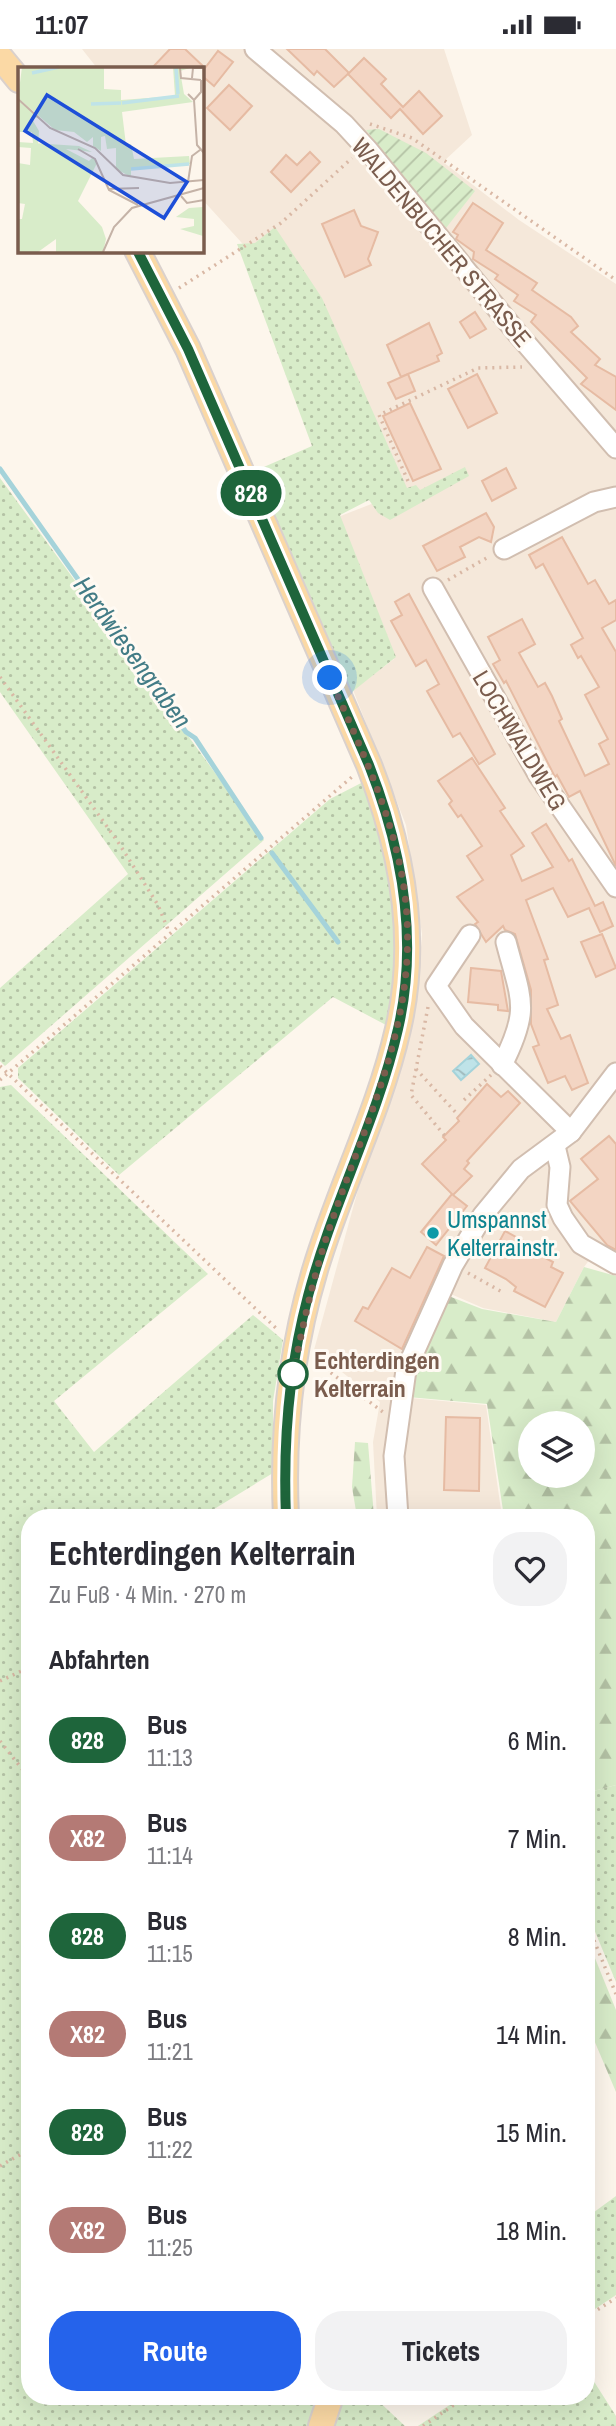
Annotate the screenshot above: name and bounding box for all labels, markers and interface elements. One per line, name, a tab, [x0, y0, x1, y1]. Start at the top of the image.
text: 11:07	[35, 7, 88, 42]
inset map	[18, 67, 203, 252]
street label: WALDENBUCHER STRASSE	[345, 131, 539, 353]
line badge: 828	[211, 470, 291, 516]
text: 828	[235, 477, 267, 509]
water label: Herdwiesengraben	[66, 569, 200, 735]
your location	[312, 660, 347, 695]
street label: LOCHWALDWEG	[466, 664, 574, 816]
place label: Umspannst Kelterrainstr.	[447, 1203, 559, 1263]
marker: Umspannst Kelterrainstr.	[425, 1225, 441, 1241]
place label: Echterdingen Kelterrain	[314, 1344, 440, 1404]
marker: Echterdingen Kelterrain	[278, 1359, 308, 1389]
map controls	[518, 1411, 595, 1488]
button: layers	[518, 1411, 595, 1488]
text: Echterdingen Kelterrain	[49, 1531, 356, 1575]
button: heart	[493, 1532, 567, 1606]
text: Zu Fuß · 4 Min. · 270 m	[49, 1579, 246, 1610]
text: Abfahrten	[49, 1642, 150, 1677]
text: Bus	[147, 1707, 187, 1742]
text: 6 Min.	[508, 1723, 567, 1758]
text: 828	[71, 1724, 104, 1756]
text: 11:13	[147, 1742, 193, 1773]
text: Bus	[147, 1805, 187, 1840]
text: 7 Min.	[508, 1821, 567, 1856]
text: X82	[70, 1822, 105, 1854]
text: 11:14	[147, 1840, 193, 1871]
text: Bus	[147, 1903, 187, 1938]
text: 8 Min.	[508, 1919, 567, 1954]
text: 828	[71, 1920, 104, 1952]
text: 11:15	[147, 1938, 193, 1969]
text: Bus	[147, 2001, 187, 2036]
text: 14 Min.	[496, 2017, 567, 2052]
text: X82	[70, 2018, 105, 2050]
text: 11:21	[147, 2036, 193, 2067]
text: Bus	[147, 2099, 187, 2134]
text: 15 Min.	[496, 2115, 567, 2150]
text: 828	[71, 2116, 104, 2148]
text: 11:22	[147, 2134, 193, 2165]
text: Bus	[147, 2197, 187, 2232]
text: 18 Min.	[496, 2213, 567, 2248]
text: X82	[70, 2214, 105, 2246]
text: 11:25	[147, 2232, 193, 2263]
button: Route	[49, 2311, 301, 2391]
button: Tickets	[315, 2311, 567, 2391]

